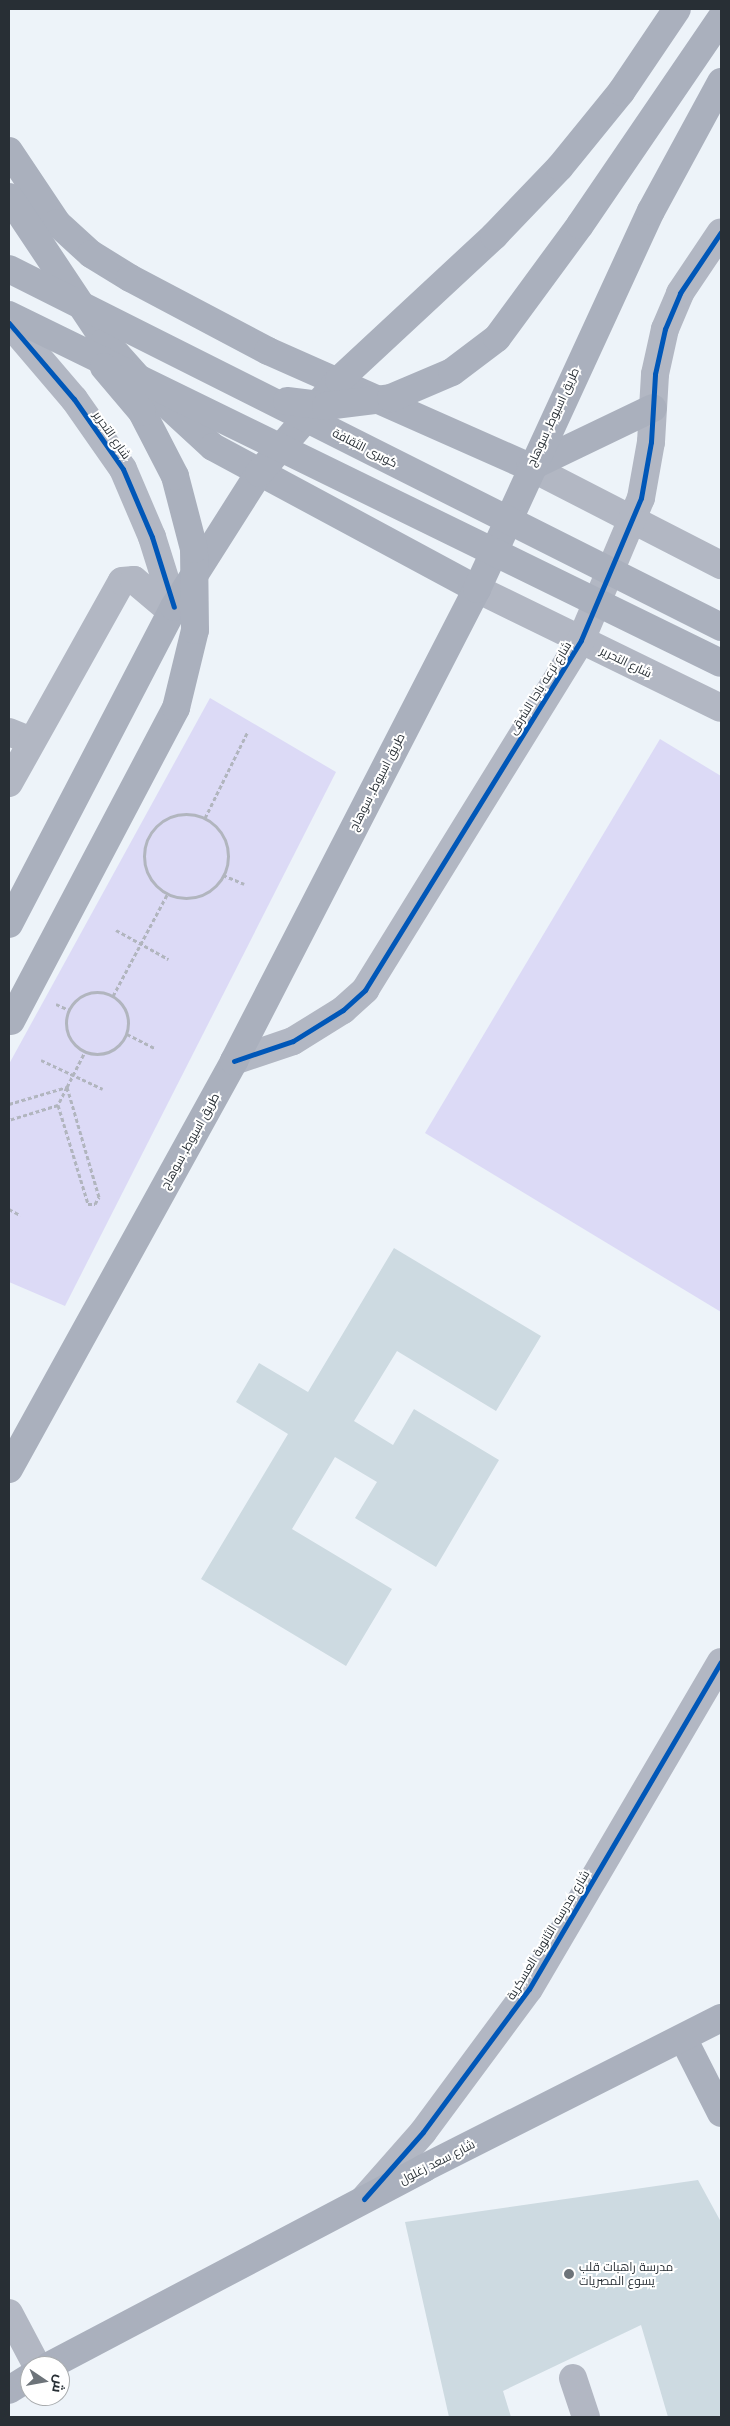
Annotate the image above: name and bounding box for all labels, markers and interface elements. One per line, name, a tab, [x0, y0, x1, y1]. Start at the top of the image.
street label: طريق اسيوط, سوهاج	[524, 365, 582, 469]
street label: شارع التحرير	[90, 408, 134, 462]
street label: كوبرى الثقافة	[330, 425, 400, 471]
street label: شارع ترعه باجا الشرقى	[506, 639, 574, 737]
street label: شارع التحرير	[598, 643, 654, 681]
street label: طريق اسيوط, سوهاج	[346, 731, 408, 833]
street label: طريق اسيوط, سوهاج	[158, 1091, 222, 1191]
street label: شارع مدرسه الثانوية العسكرية	[504, 1868, 592, 2002]
street label: شارع سعد زغلول	[397, 2137, 477, 2187]
place label: مدرسة راهبات قلب يسوع المصريات	[579, 2260, 673, 2288]
marker: مدرسة راهبات قلب يسوع المصريات	[563, 2268, 575, 2280]
north arrow	[20, 2356, 70, 2406]
text: ش	[48, 2373, 69, 2395]

